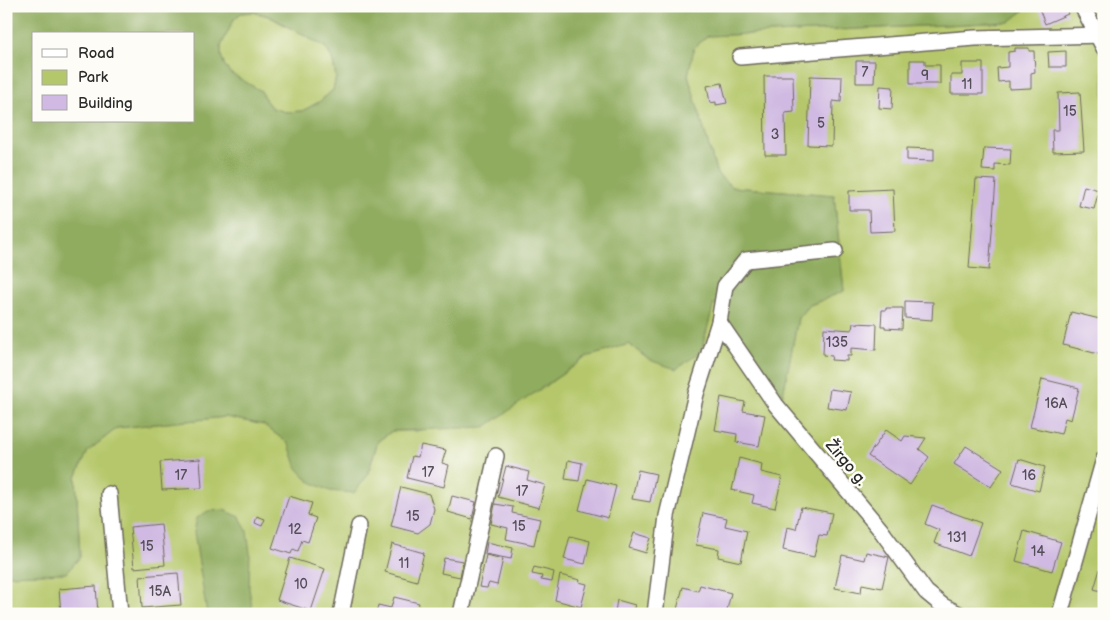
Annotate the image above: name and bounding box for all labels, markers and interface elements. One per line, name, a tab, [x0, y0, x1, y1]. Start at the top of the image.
legend	[32, 32, 195, 122]
text: Road	[78, 44, 114, 63]
house number: 7	[862, 64, 869, 81]
house number: 9	[921, 67, 929, 84]
text: Park	[78, 68, 109, 87]
house number: 11	[962, 76, 972, 93]
text: Building	[78, 94, 133, 113]
house number: 15	[1063, 103, 1077, 120]
house number: 5	[817, 115, 825, 132]
house number: 3	[771, 126, 779, 143]
house number: 135	[826, 334, 848, 351]
house number: 16A	[1045, 395, 1068, 412]
street label: Žirgo g.	[821, 434, 872, 490]
house number: 17	[422, 464, 434, 481]
house number: 17	[175, 467, 187, 484]
house number: 16	[1022, 467, 1036, 484]
house number: 17	[516, 483, 528, 500]
house number: 15	[406, 508, 420, 525]
house number: 15	[512, 518, 526, 535]
house number: 12	[288, 521, 303, 538]
house number: 131	[947, 529, 967, 546]
house number: 15	[140, 538, 154, 555]
house number: 14	[1031, 543, 1045, 560]
house number: 11	[399, 555, 409, 572]
house number: 10	[294, 576, 308, 593]
house number: 15A	[149, 583, 171, 600]

